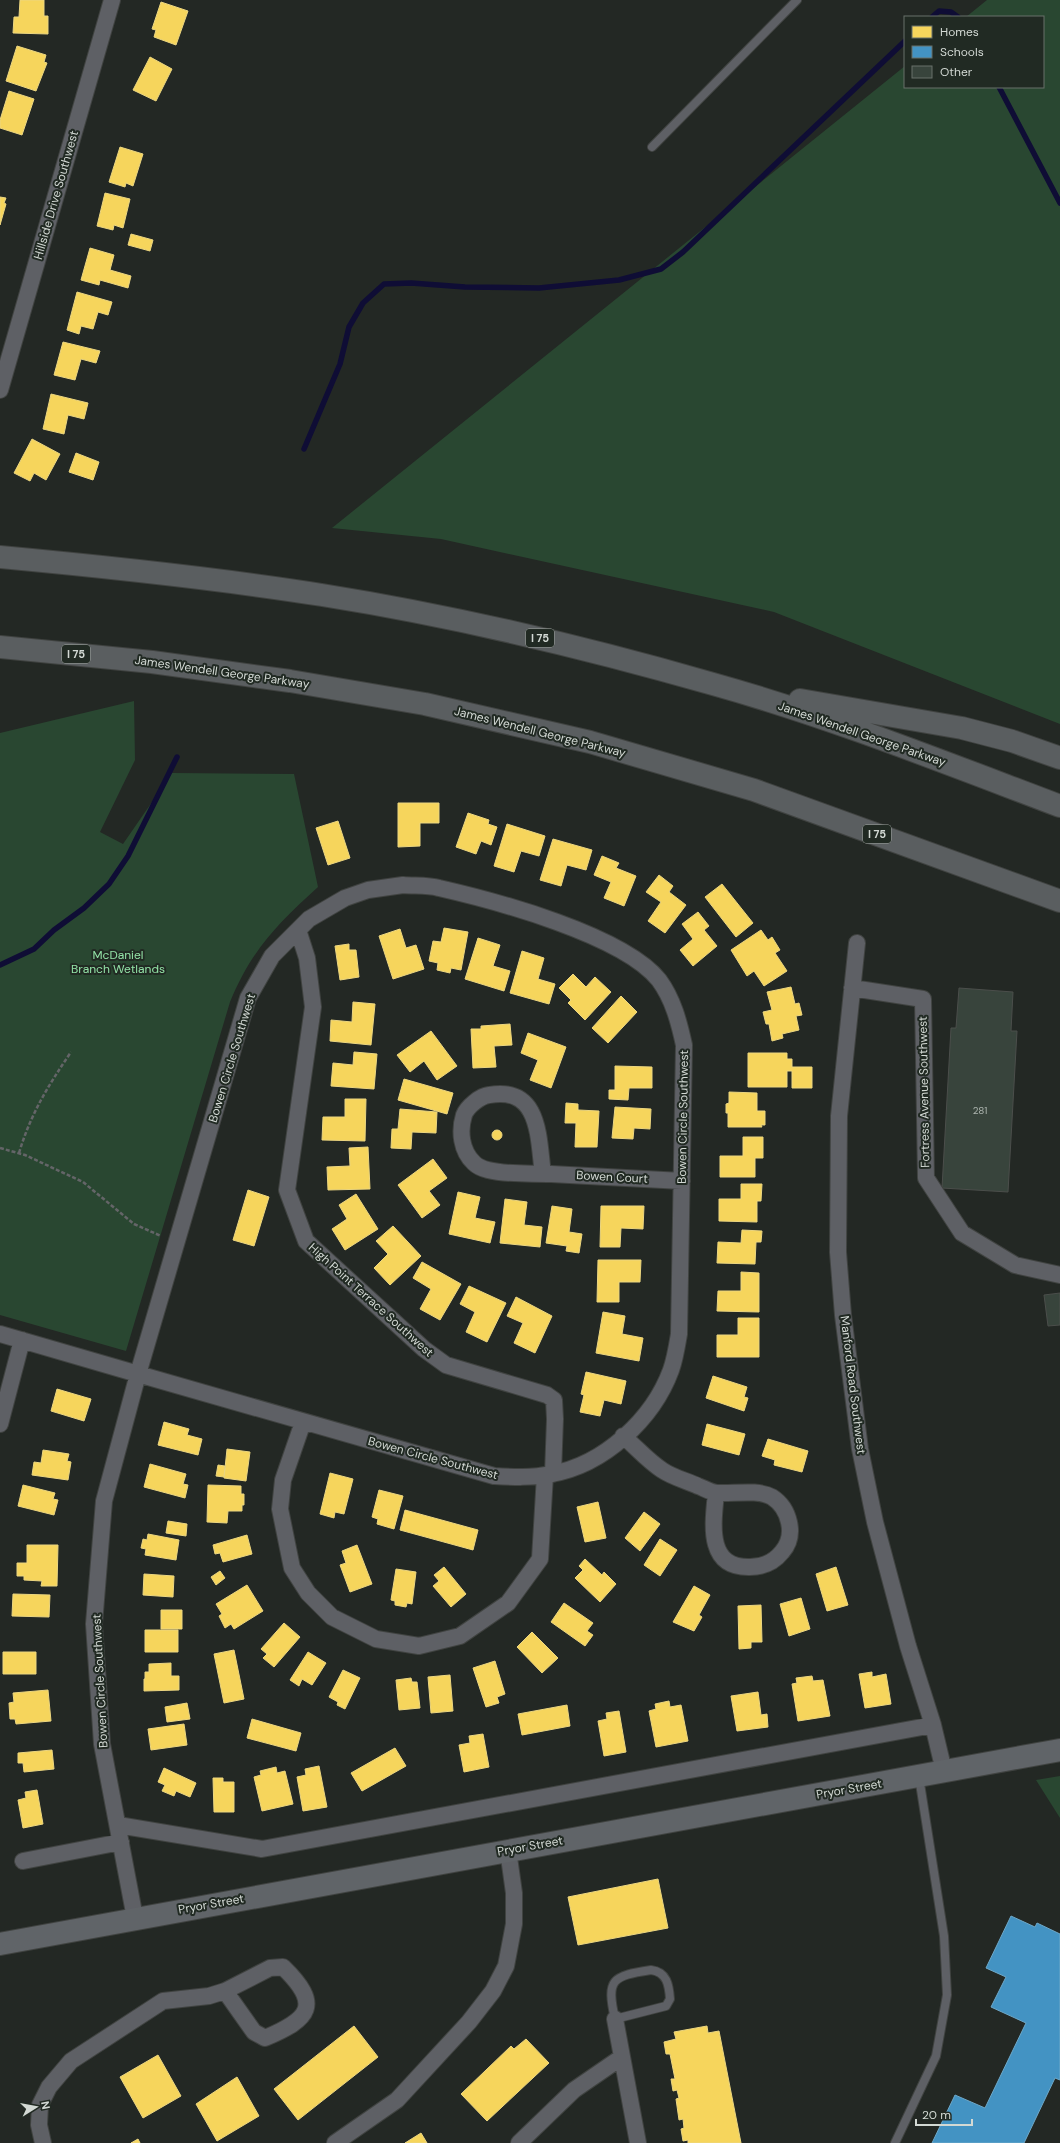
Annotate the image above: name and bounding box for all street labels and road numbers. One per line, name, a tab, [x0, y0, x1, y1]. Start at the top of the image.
street label: Hillside Drive Southwest	[30, 128, 82, 261]
road number: I 75	[526, 629, 554, 647]
road number: I 75	[62, 645, 90, 663]
street label: James Wendell George Parkway	[134, 652, 311, 692]
street label: James Wendell George Parkway	[776, 698, 948, 770]
street label: James Wendell George Parkway	[453, 703, 628, 761]
road number: I 75	[863, 825, 891, 843]
street label: Bowen Circle Southwest	[205, 991, 259, 1124]
street label: Fortress Avenue Southwest	[915, 1016, 933, 1168]
street label: Bowen Circle Southwest	[674, 1050, 692, 1184]
street label: Bowen Court	[576, 1167, 649, 1187]
street label: High Point Terrace Southwest	[305, 1240, 437, 1361]
street label: Manford Road Southwest	[837, 1315, 869, 1455]
street label: Bowen Circle Southwest	[366, 1433, 500, 1483]
street label: Bowen Circle Southwest	[88, 1613, 111, 1748]
street label: Pryor Street	[815, 1775, 883, 1803]
street label: Pryor Street	[496, 1832, 564, 1860]
street label: Pryor Street	[177, 1890, 245, 1918]

